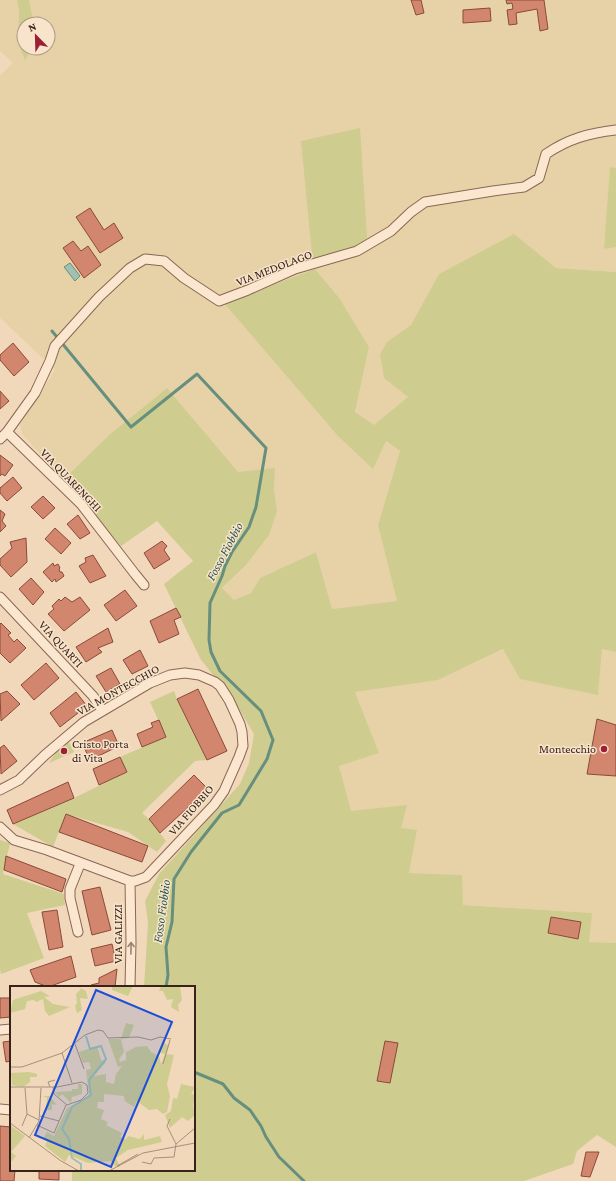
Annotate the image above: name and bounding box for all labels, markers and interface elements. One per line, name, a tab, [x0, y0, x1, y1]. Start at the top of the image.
north arrow	[16, 16, 56, 56]
text: N	[26, 20, 38, 34]
street label: VIA MEDOLAGO	[234, 247, 314, 289]
street label: VIA QUARENGHI	[37, 446, 105, 515]
water label: Fosso Fiobbio	[203, 519, 246, 583]
street label: VIA QUARTI	[36, 618, 86, 670]
street label: VIA MONTECCHIO	[74, 662, 162, 718]
place label: Cristo Porta di Vita	[72, 737, 129, 765]
place label: Montecchio	[539, 742, 596, 756]
marker: Montecchio	[599, 744, 609, 754]
marker: Cristo Porta di Vita	[59, 746, 69, 756]
street label: VIA FIOBBIO	[165, 782, 217, 838]
water label: Fosso Fiobbio	[150, 878, 173, 944]
street label: VIA GALIZZI	[111, 904, 125, 964]
one-way arrow	[127, 942, 135, 955]
inset map	[10, 986, 195, 1171]

